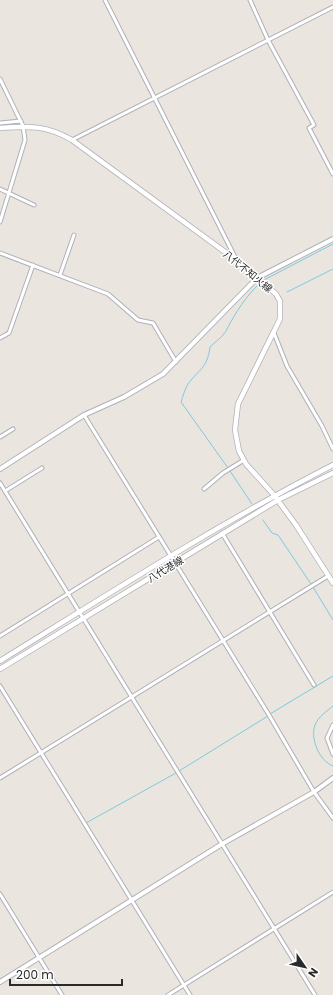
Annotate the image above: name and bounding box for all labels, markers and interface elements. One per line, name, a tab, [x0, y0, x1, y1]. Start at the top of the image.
street label: 八代不知火線	[220, 247, 276, 296]
street label: 八代港線	[144, 553, 186, 586]
north arrow	[285, 947, 325, 987]
scale bar	[10, 961, 122, 987]
text: N	[304, 965, 322, 980]
text: 200 m	[16, 966, 54, 983]

